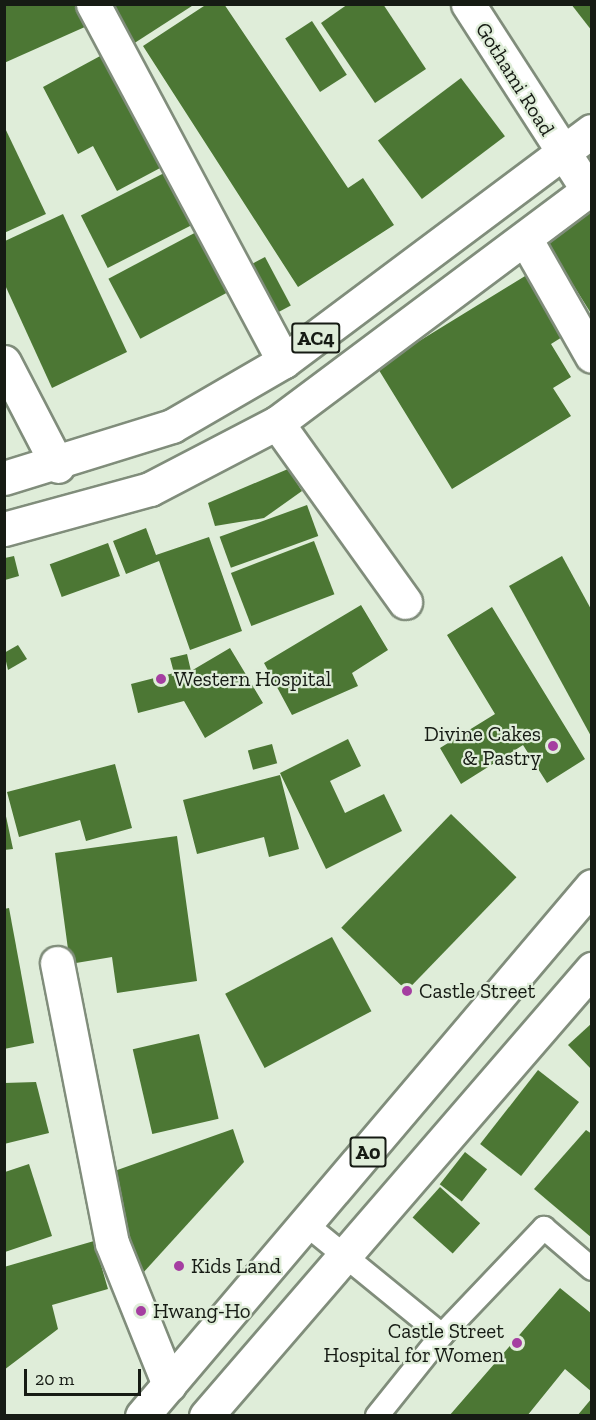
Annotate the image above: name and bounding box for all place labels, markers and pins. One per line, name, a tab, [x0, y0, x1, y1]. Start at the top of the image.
place label: Western Hospital	[174, 666, 331, 692]
marker: Western Hospital	[152, 670, 170, 688]
place label: Divine Cakes & Pastry	[424, 721, 541, 771]
marker: Divine Cakes & Pastry	[546, 739, 560, 753]
place label: Castle Street	[419, 978, 535, 1004]
marker: Castle Street	[400, 984, 414, 998]
place label: Kids Land	[191, 1253, 281, 1279]
marker: Kids Land	[172, 1259, 186, 1273]
place label: Hwang-Ho	[153, 1298, 251, 1324]
marker: Hwang-Ho	[134, 1304, 148, 1318]
place label: Castle Street Hospital for Women	[323, 1318, 504, 1368]
marker: Castle Street Hospital for Women	[508, 1334, 526, 1352]

